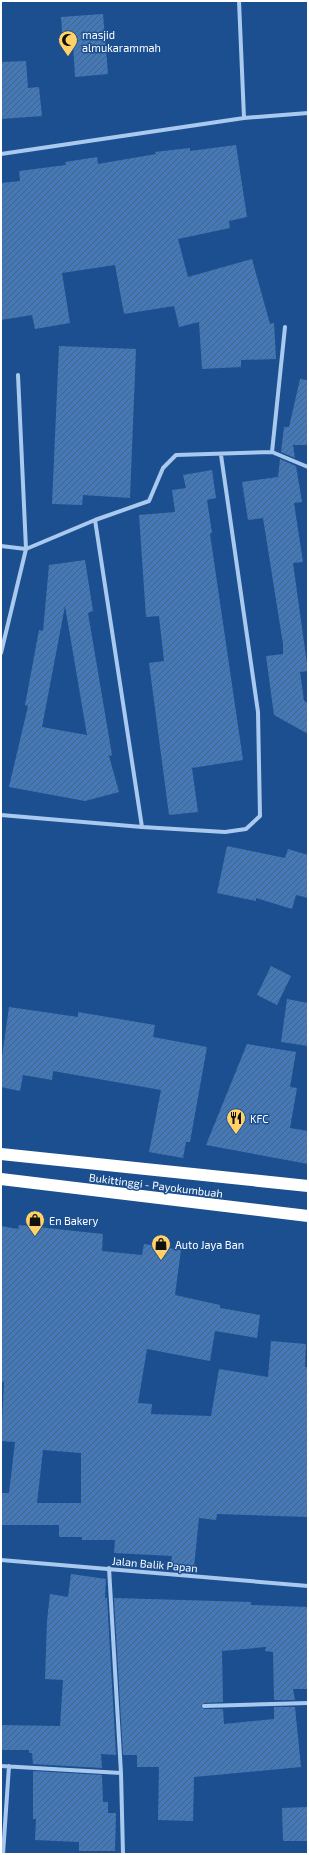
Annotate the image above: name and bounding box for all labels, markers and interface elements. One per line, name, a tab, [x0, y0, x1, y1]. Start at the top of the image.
place label: masjid almukarammah	[82, 28, 161, 54]
mosque icon: masjid almukarammah	[57, 29, 79, 57]
restaurant icon: KFC	[225, 1107, 247, 1135]
place label: KFC	[250, 1112, 269, 1125]
street label: Bukittinggi - Payokumbuah	[88, 1170, 224, 1200]
shop icon: En Bakery	[24, 1209, 46, 1237]
place label: En Bakery	[49, 1214, 99, 1227]
shop icon: Auto Jaya Ban	[150, 1233, 172, 1261]
place label: Auto Jaya Ban	[175, 1238, 244, 1251]
street label: Jalan Balik Papan	[112, 1554, 198, 1574]

